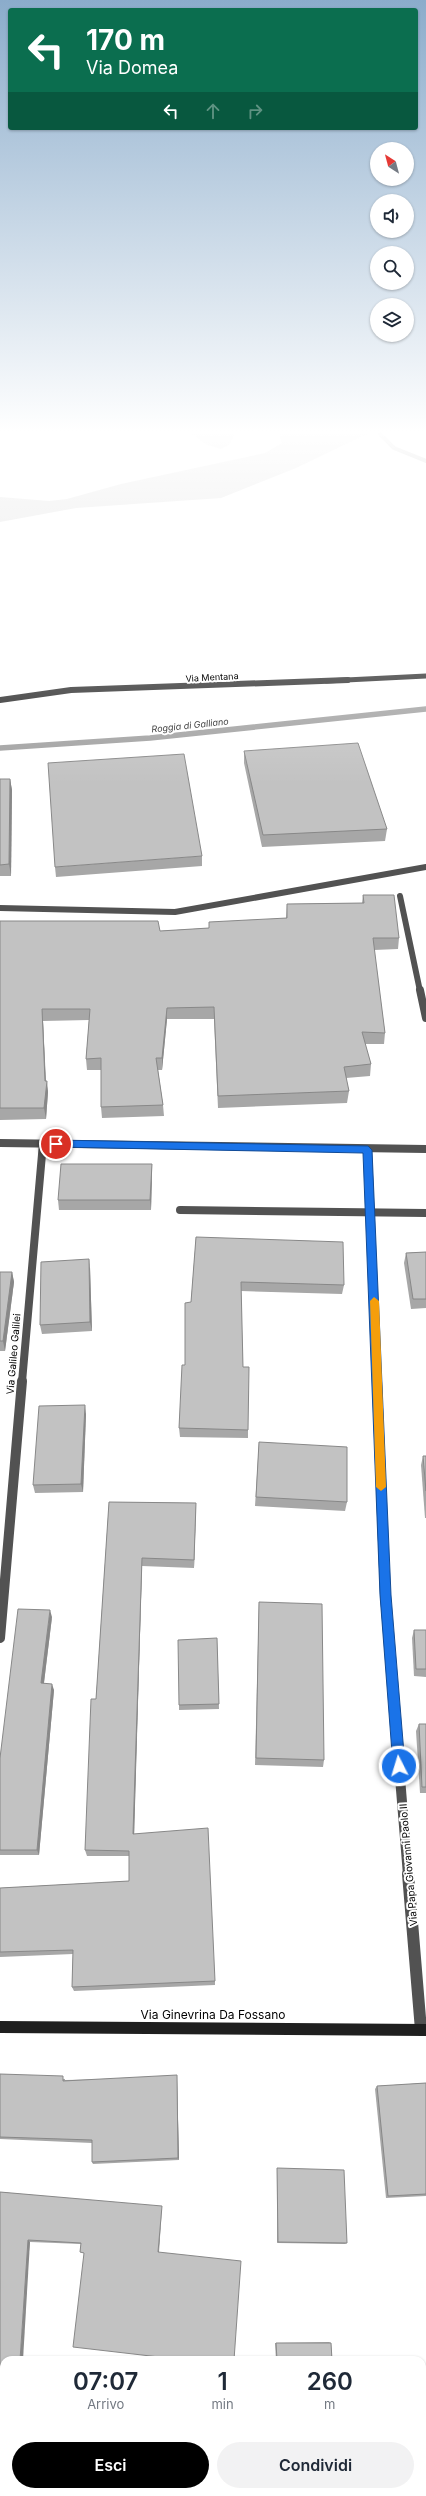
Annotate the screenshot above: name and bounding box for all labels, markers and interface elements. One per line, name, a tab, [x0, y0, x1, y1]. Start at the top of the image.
text: 170 m	[86, 23, 165, 57]
icon: left	[20, 24, 72, 76]
text: Via Domea	[86, 57, 178, 78]
icon: left	[160, 100, 182, 122]
icon: ahead	[202, 100, 224, 122]
icon: right	[244, 100, 266, 122]
north arrow	[370, 142, 414, 186]
map controls	[370, 142, 414, 342]
button: sound	[370, 194, 414, 238]
button: search	[370, 246, 414, 290]
button: layers	[370, 298, 414, 342]
street label: Via Mentana	[185, 670, 239, 684]
water label: Roggia di Galliano	[151, 715, 229, 735]
pin	[39, 1127, 73, 1161]
icon: arrive	[45, 1133, 67, 1155]
street label: Via Galileo Galilei	[3, 1313, 23, 1395]
position arrow	[378, 1745, 420, 1787]
street label: Via Papa Giovanni Paolo II	[397, 1803, 419, 1927]
street label: Via Ginevrina Da Fossano	[141, 2007, 285, 2022]
text: 07:07	[73, 2367, 138, 2396]
text: 1	[217, 2367, 228, 2396]
text: 260	[307, 2367, 353, 2396]
text: Arrivo	[87, 2396, 124, 2412]
text: min	[211, 2396, 234, 2412]
text: m	[324, 2396, 336, 2412]
button: Esci	[12, 2442, 209, 2488]
button: Condividi	[217, 2442, 414, 2488]

